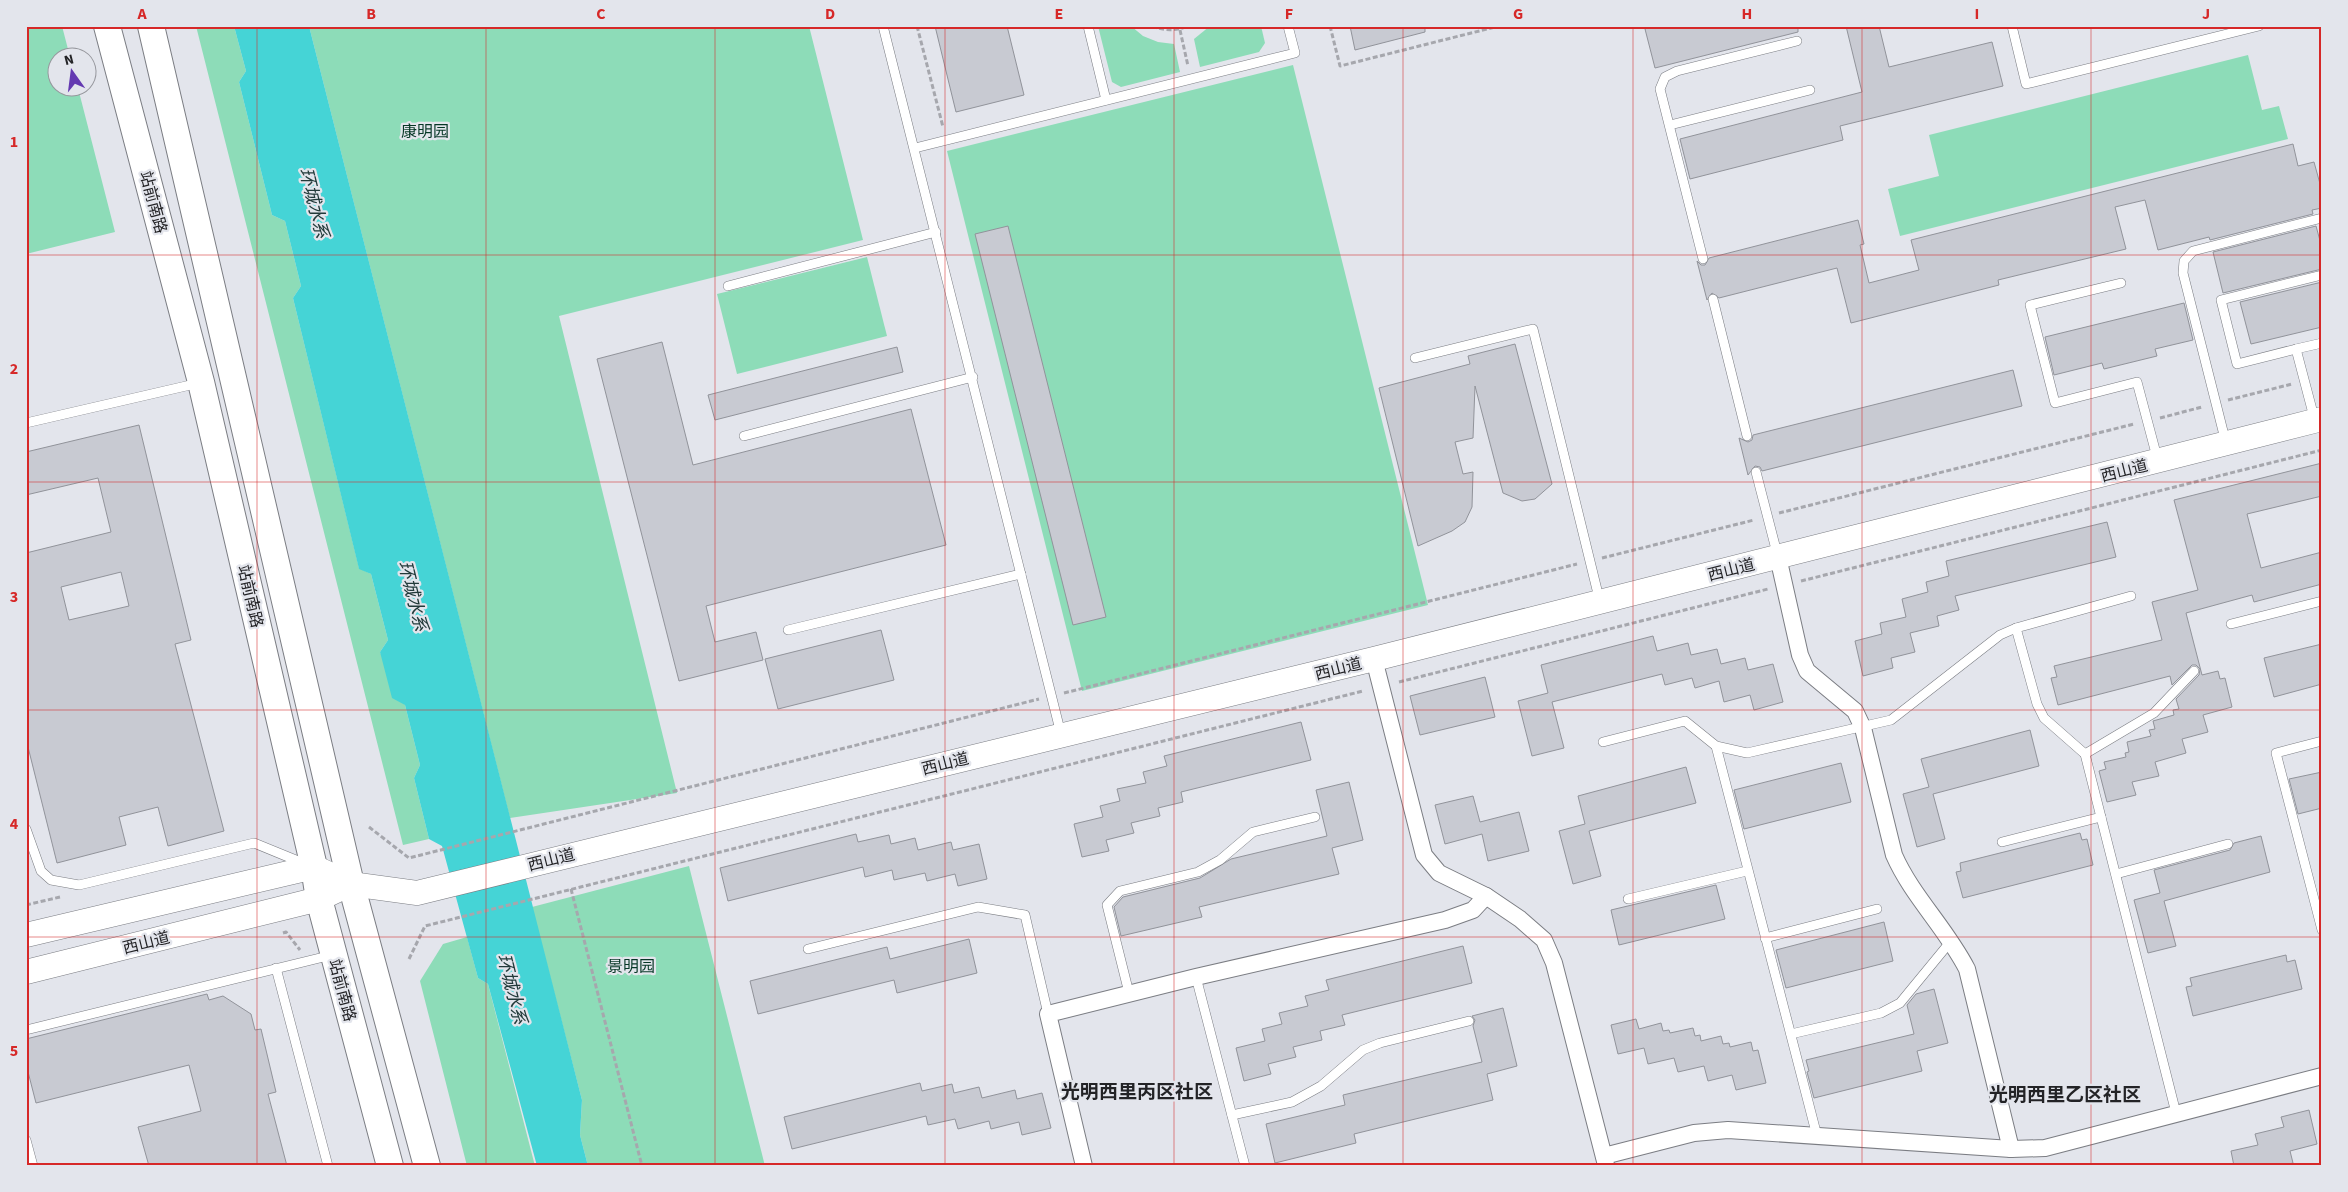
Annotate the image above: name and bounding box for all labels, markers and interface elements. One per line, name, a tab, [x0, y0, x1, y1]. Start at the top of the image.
text: A	[136, 3, 147, 25]
text: B	[366, 3, 376, 25]
text: C	[596, 3, 606, 25]
text: D	[825, 3, 835, 25]
text: E	[1055, 3, 1063, 25]
text: F	[1285, 3, 1293, 25]
text: G	[1513, 3, 1523, 25]
text: H	[1742, 3, 1752, 25]
text: I	[1975, 3, 1979, 25]
text: J	[2202, 3, 2210, 25]
north arrow	[48, 48, 98, 98]
text: N	[62, 50, 76, 71]
park label: 康明园	[401, 121, 449, 143]
text: 1	[10, 131, 18, 153]
water label: 环城水系	[293, 165, 335, 242]
street label: 站前南路	[134, 168, 172, 236]
text: 2	[10, 358, 18, 380]
street label: 西山道	[2098, 454, 2150, 487]
street label: 西山道	[1705, 553, 1757, 586]
water label: 环城水系	[392, 558, 434, 635]
street label: 站前南路	[232, 563, 268, 630]
text: 3	[10, 586, 18, 608]
street label: 西山道	[1312, 652, 1364, 685]
street label: 西山道	[919, 747, 971, 780]
text: 4	[10, 813, 19, 835]
street label: 西山道	[525, 843, 577, 876]
street label: 西山道	[120, 926, 172, 959]
water label: 环城水系	[491, 951, 533, 1028]
street label: 站前南路	[323, 956, 361, 1024]
park label: 景明园	[607, 956, 655, 978]
text: 5	[10, 1040, 18, 1062]
district label: 光明西里丙区社区	[1061, 1079, 1213, 1106]
district label: 光明西里乙区社区	[1989, 1082, 2141, 1109]

